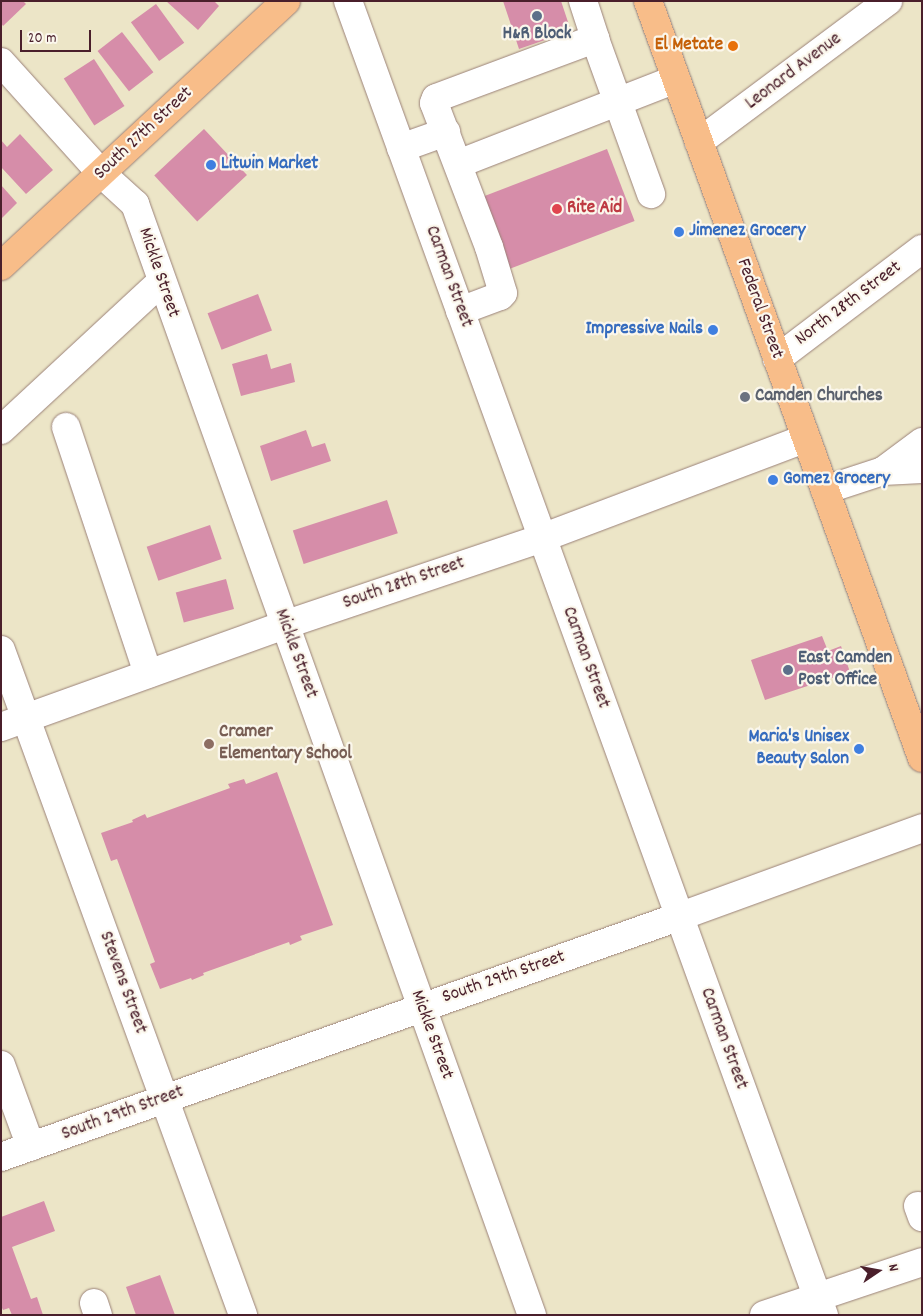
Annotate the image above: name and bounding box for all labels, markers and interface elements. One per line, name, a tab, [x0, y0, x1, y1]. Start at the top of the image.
marker: H&R Block	[531, 10, 543, 22]
scale bar	[22, 20, 94, 52]
place label: H&R Block	[502, 24, 572, 46]
text: 20 m	[28, 28, 56, 50]
street label: Leonard Avenue	[741, 28, 847, 116]
place label: El Metate	[655, 35, 723, 57]
marker: El Metate	[727, 40, 739, 52]
street label: South 27th Street	[90, 82, 198, 186]
place label: Litwin Market	[221, 154, 318, 176]
marker: Litwin Market	[205, 159, 217, 171]
place label: Rite Aid	[567, 198, 622, 220]
marker: Rite Aid	[551, 203, 563, 215]
place label: Jimenez Grocery	[689, 221, 805, 243]
street label: Carman Street	[419, 223, 477, 331]
street label: Mickle Street	[132, 225, 184, 321]
marker: Jimenez Grocery	[673, 226, 685, 238]
street label: Federal Street	[730, 256, 788, 362]
street label: North 28th Street	[791, 257, 907, 351]
place label: Impressive Nails	[585, 319, 703, 341]
marker: Impressive Nails	[707, 324, 719, 336]
place label: Camden Churches	[755, 386, 883, 408]
marker: Camden Churches	[739, 391, 751, 403]
place label: Gomez Grocery	[783, 469, 890, 491]
marker: Gomez Grocery	[767, 474, 779, 486]
street label: South 28th Street	[340, 553, 468, 615]
street label: Carman Street	[556, 604, 614, 712]
street label: Mickle Street	[268, 606, 322, 702]
place label: East Camden Post Office	[798, 648, 892, 692]
marker: East Camden Post Office	[782, 664, 794, 676]
place label: Cramer Elementary School	[219, 722, 352, 766]
place label: Maria's Unisex Beauty Salon	[749, 727, 849, 771]
marker: Cramer Elementary School	[203, 738, 215, 750]
marker: Maria's Unisex Beauty Salon	[853, 743, 865, 755]
street label: Stevens Street	[93, 929, 151, 1037]
street label: South 29th Street	[440, 946, 568, 1010]
street label: Carman Street	[694, 985, 752, 1093]
street label: Mickle Street	[404, 987, 458, 1083]
street label: South 29th Street	[59, 1081, 187, 1147]
north arrow	[853, 1246, 903, 1296]
text: N	[882, 1262, 903, 1273]

